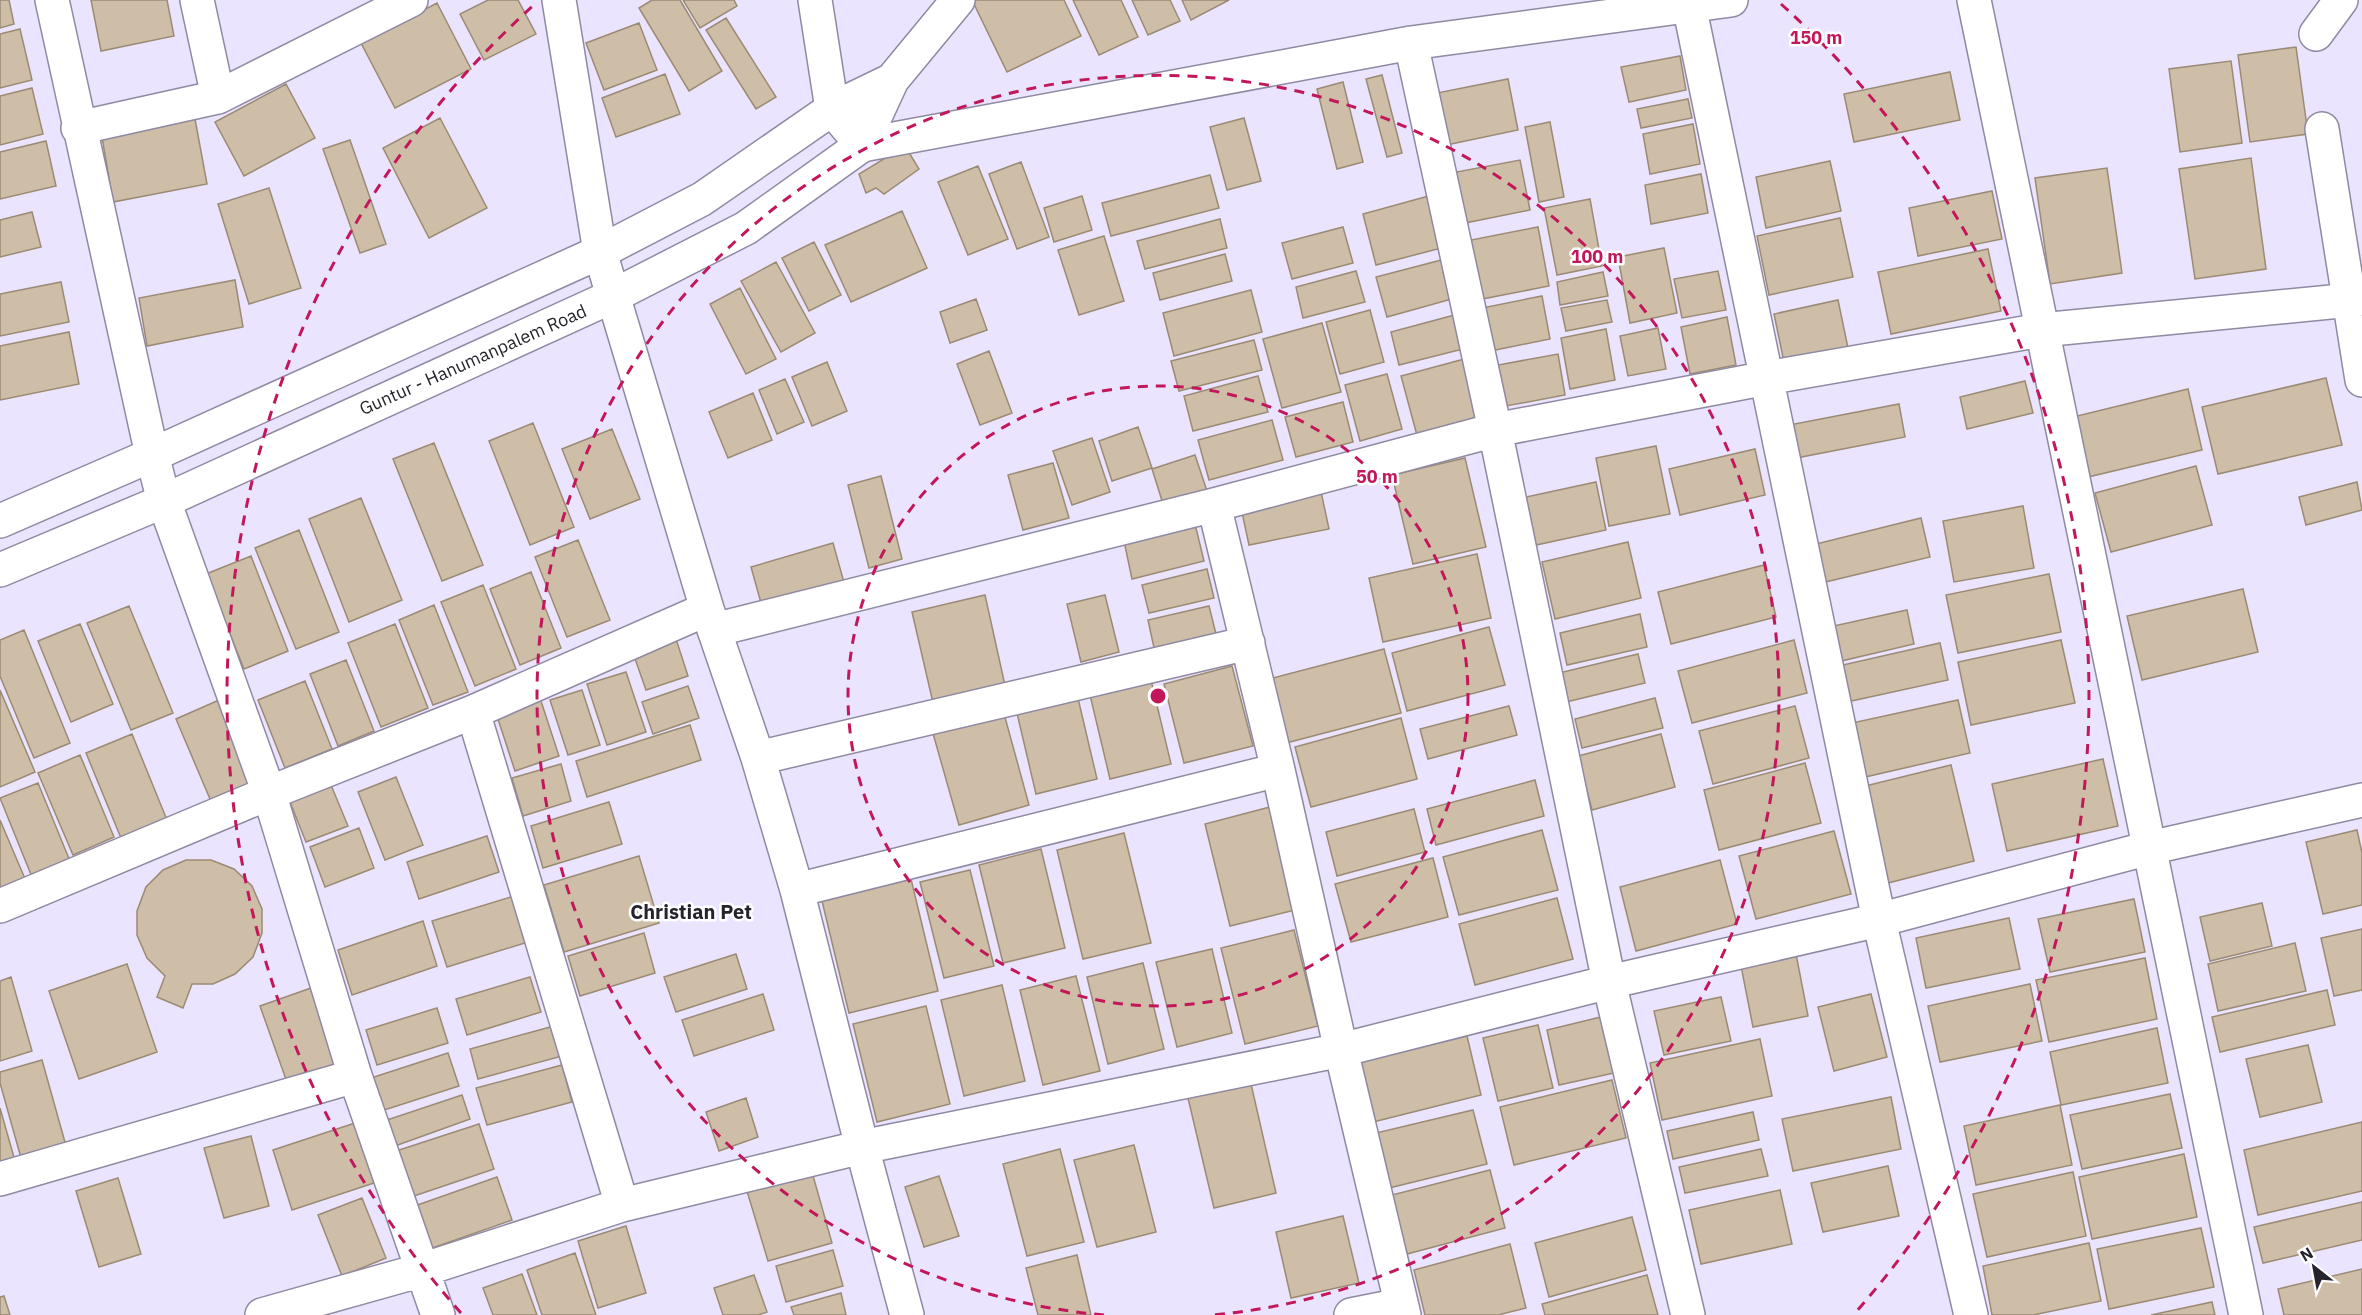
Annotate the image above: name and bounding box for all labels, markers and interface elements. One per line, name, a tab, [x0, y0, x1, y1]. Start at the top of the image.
text: 150 m	[1790, 26, 1842, 49]
text: 100 m	[1571, 245, 1623, 268]
street label: Guntur - Hanumanpalem Road	[356, 299, 590, 420]
text: 50 m	[1356, 465, 1398, 488]
centre of rings	[1148, 686, 1168, 706]
district label: Christian Pet	[630, 898, 752, 925]
north arrow	[2284, 1237, 2344, 1297]
text: N	[2296, 1243, 2316, 1266]

